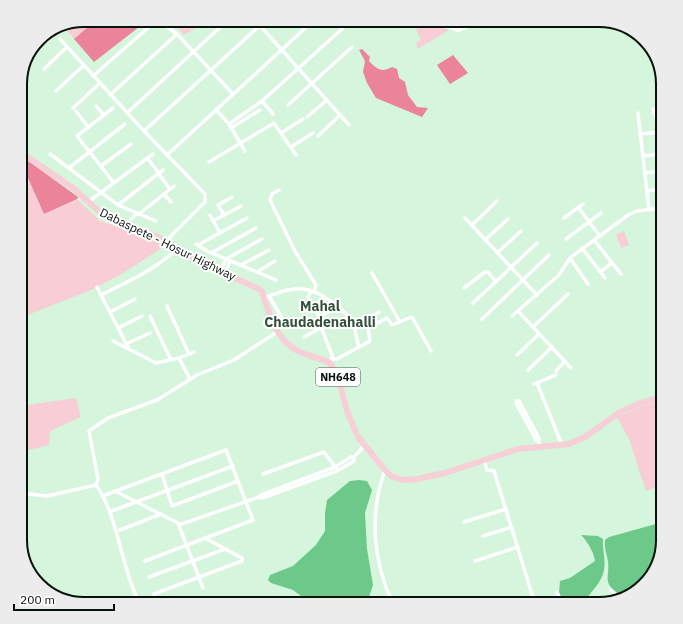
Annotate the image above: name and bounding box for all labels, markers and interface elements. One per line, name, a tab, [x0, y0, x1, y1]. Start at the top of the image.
street label: Dabaspete - Hosur Highway	[98, 204, 239, 284]
district label: Mahal Chaudadenahalli	[264, 297, 376, 331]
road number: NH648	[316, 368, 360, 386]
scale bar	[14, 586, 114, 612]
text: 200 m	[20, 592, 55, 607]

